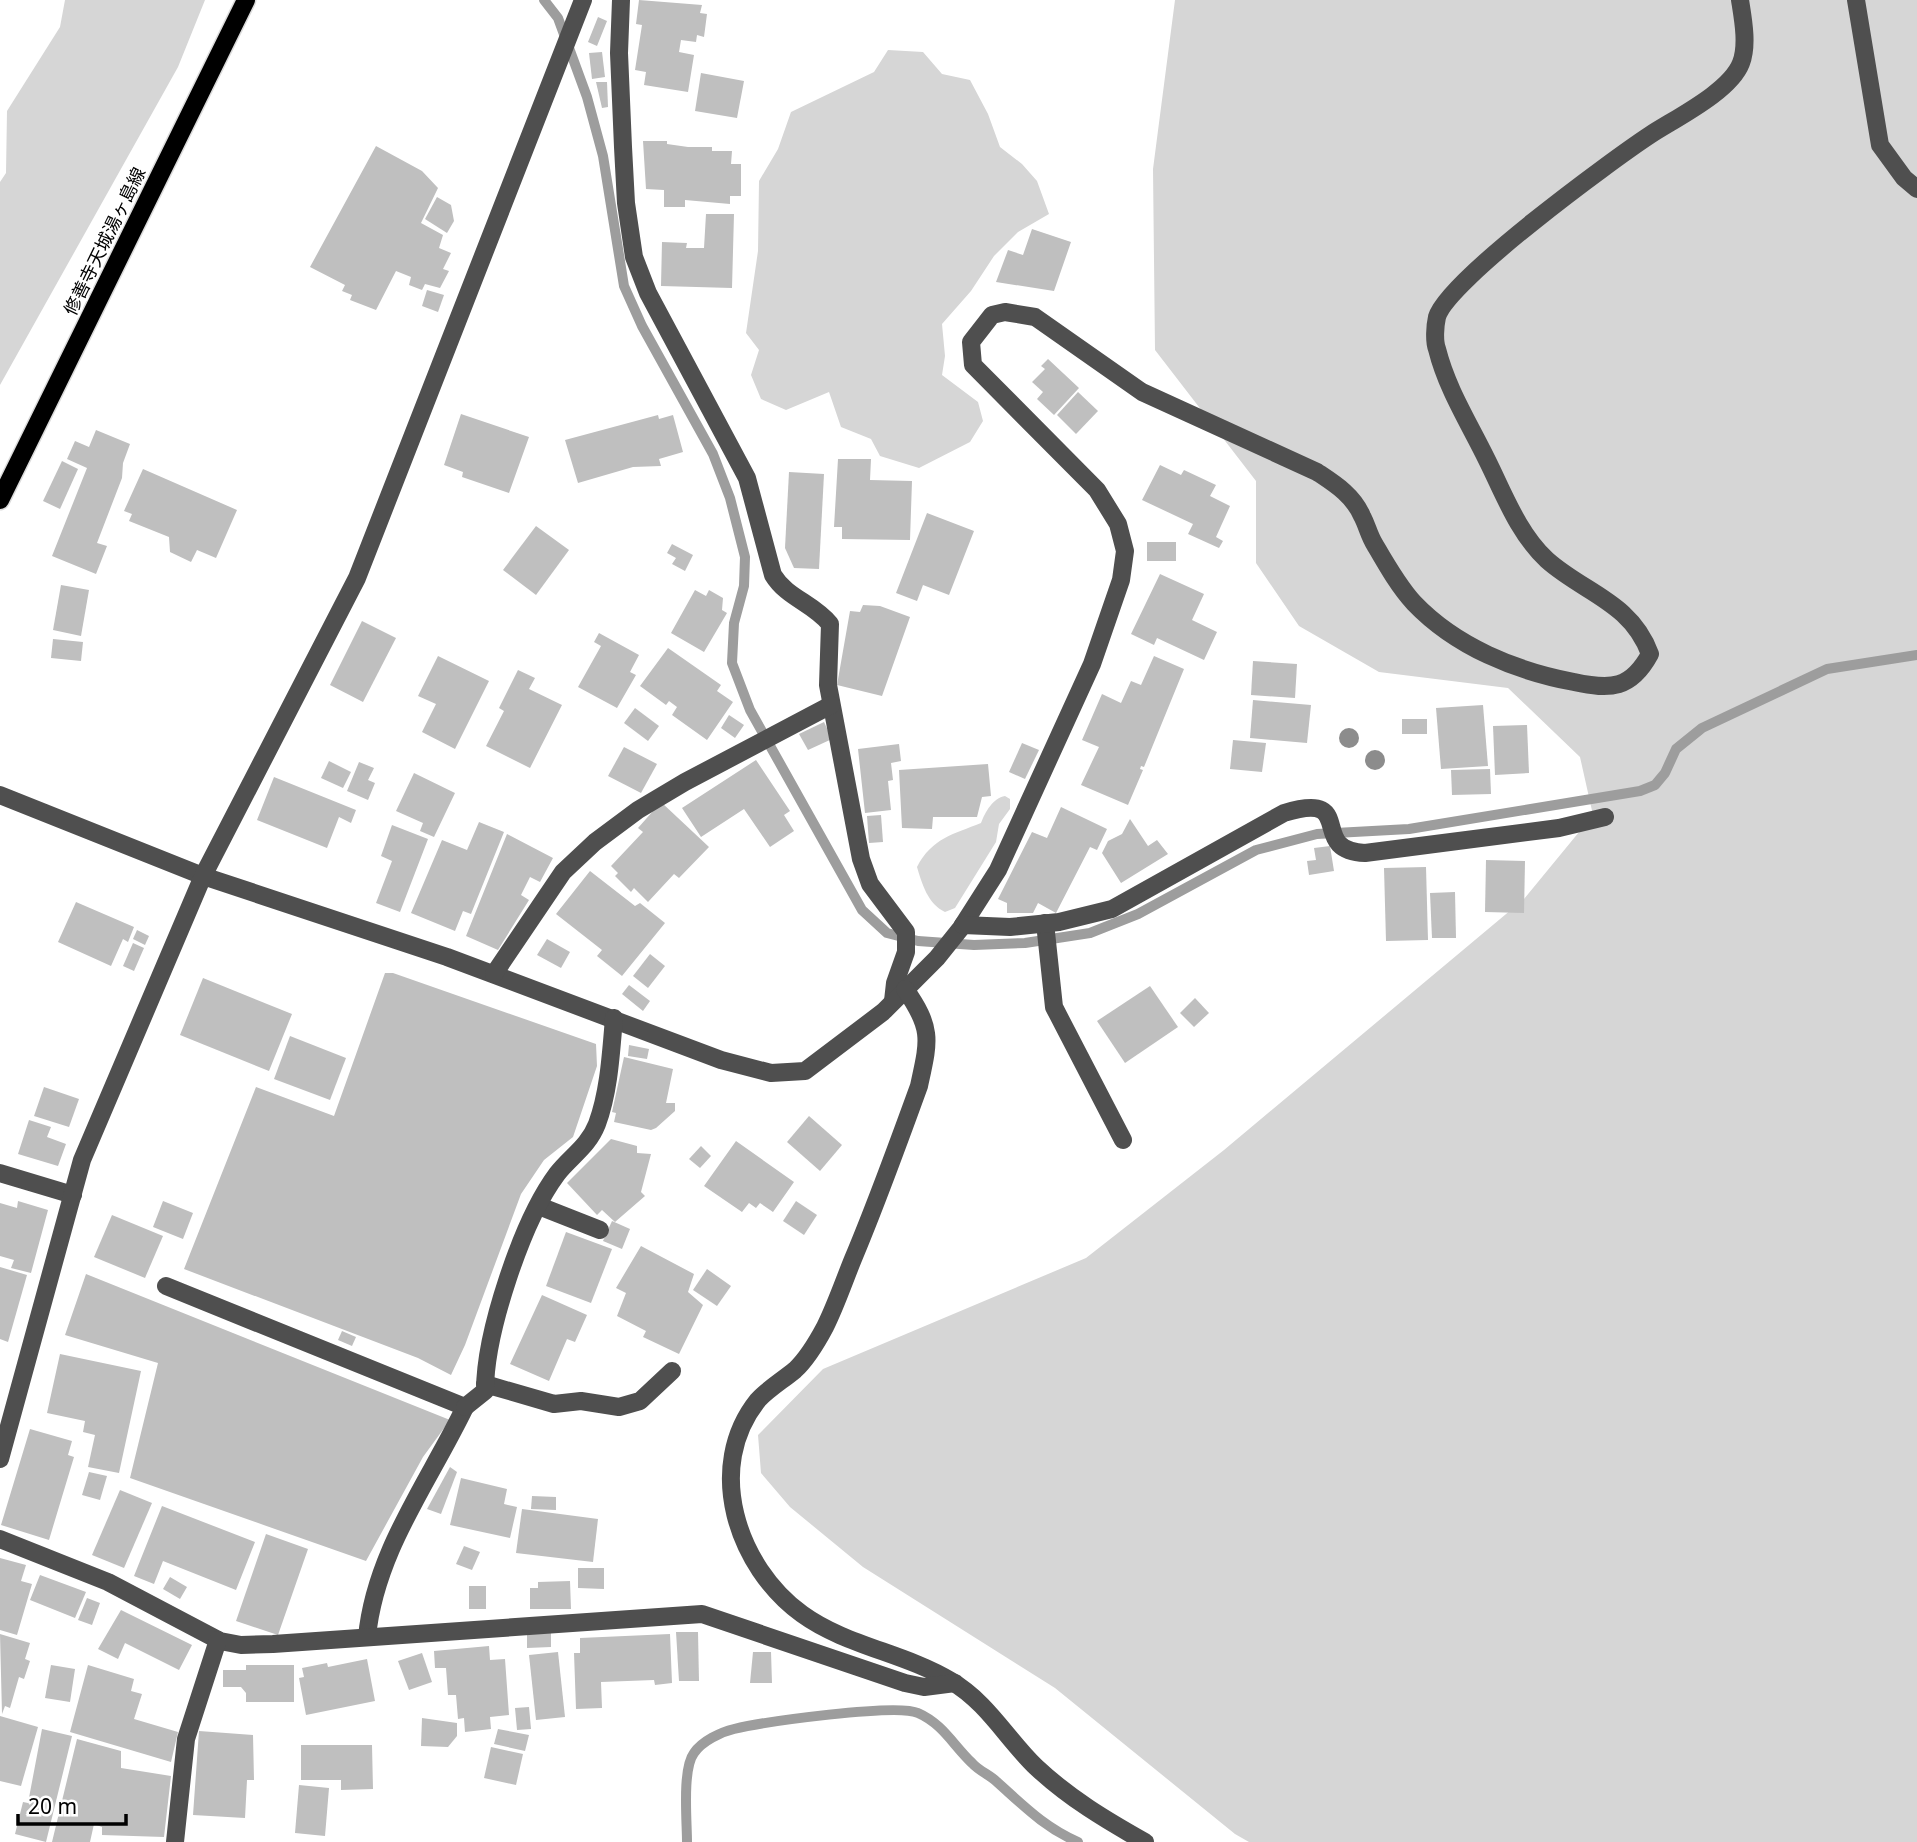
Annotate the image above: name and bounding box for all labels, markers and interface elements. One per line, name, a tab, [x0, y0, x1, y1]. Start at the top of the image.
street label: 修善寺天城湯ヶ島線	[58, 163, 150, 319]
scale bar	[18, 1783, 126, 1827]
text: 20 m	[28, 1792, 77, 1820]

